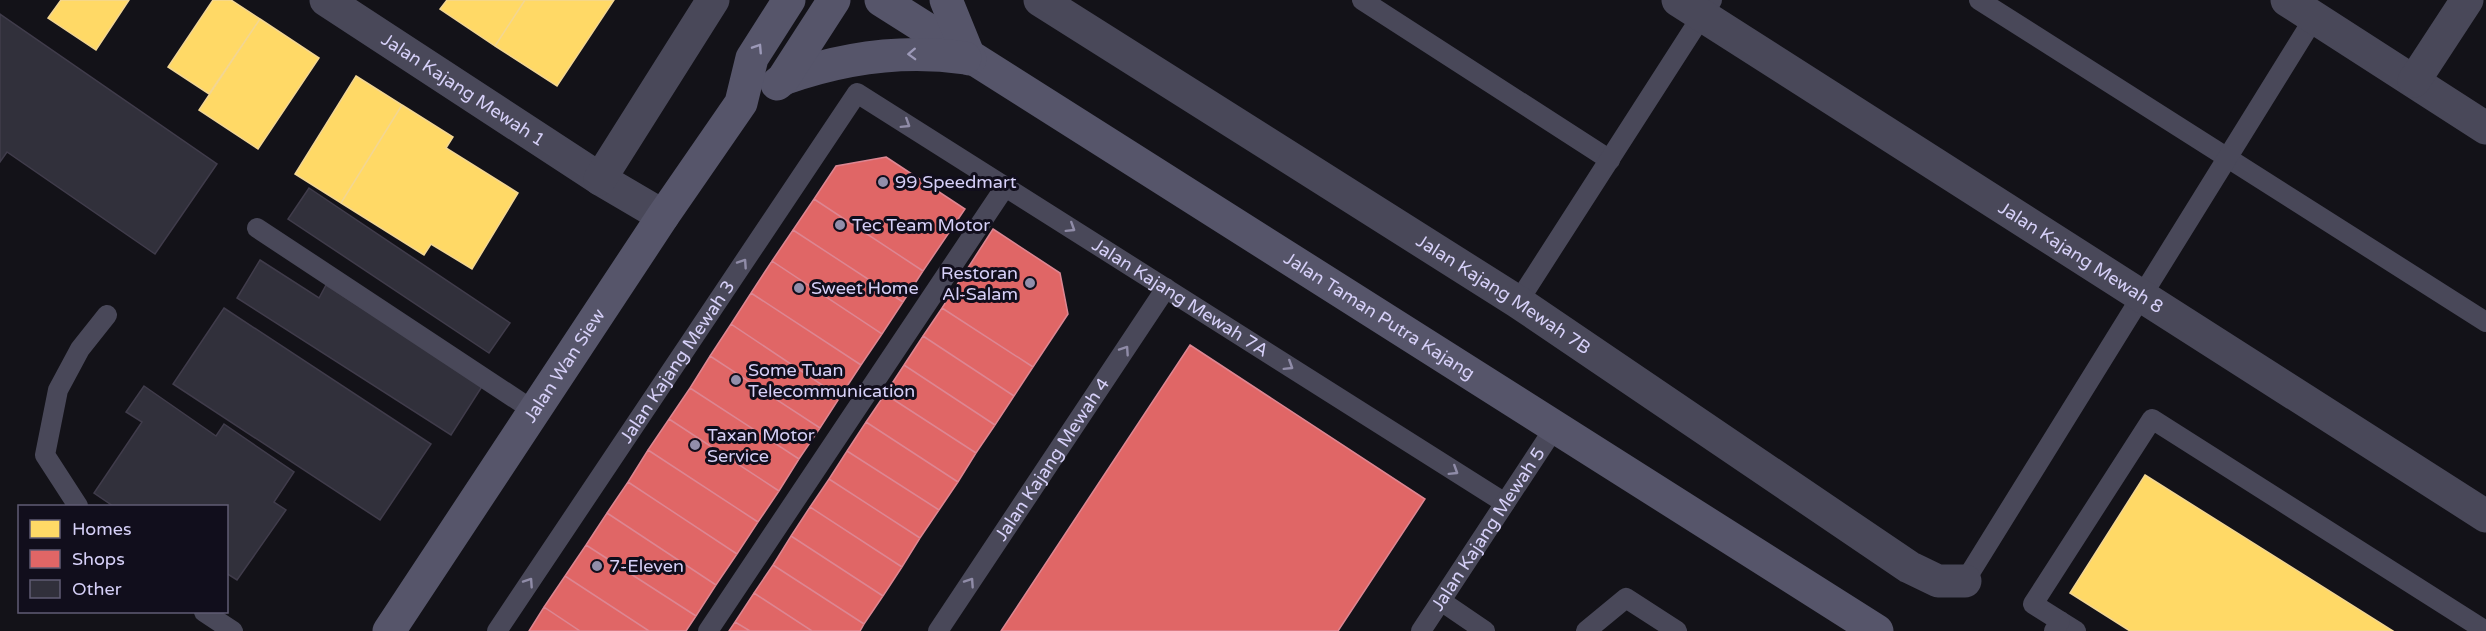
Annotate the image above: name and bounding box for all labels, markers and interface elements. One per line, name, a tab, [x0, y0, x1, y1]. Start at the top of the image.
street label: Jalan Kajang Mewah 1	[377, 28, 549, 151]
one-way arrow	[751, 44, 762, 55]
one-way arrow	[907, 48, 916, 61]
one-way arrow	[899, 117, 910, 128]
place label: 99 Speedmart	[895, 171, 1017, 193]
marker: 99 Speedmart	[876, 175, 890, 189]
street label: Jalan Kajang Mewah 8	[1994, 197, 2167, 318]
place label: Tec Team Motor	[852, 214, 990, 236]
marker: Tec Team Motor	[833, 218, 847, 232]
one-way arrow	[1065, 221, 1075, 233]
street label: Jalan Kajang Mewah 7B	[1412, 230, 1595, 359]
street label: Jalan Kajang Mewah 7A	[1088, 234, 1273, 362]
street label: Jalan Taman Putra Kajang	[1280, 247, 1479, 384]
one-way arrow	[736, 259, 747, 270]
place label: Restoran Al-Salam	[941, 262, 1018, 305]
street label: Jalan Kajang Mewah 3	[615, 276, 739, 447]
marker: Restoran Al-Salam	[1023, 276, 1037, 290]
place label: Sweet Home	[811, 277, 919, 299]
marker: Sweet Home	[792, 281, 806, 295]
street label: Jalan Wan Siew	[519, 305, 610, 427]
one-way arrow	[1117, 346, 1129, 356]
place label: Some Tuan Telecommunication	[748, 359, 915, 402]
one-way arrow	[1283, 359, 1293, 371]
marker: Some Tuan Telecommunication	[729, 373, 743, 387]
street label: Jalan Kajang Mewah 4	[990, 374, 1114, 545]
place label: Taxan Motor Service	[707, 424, 815, 467]
marker: Taxan Motor Service	[688, 438, 702, 452]
street label: Jalan Kajang Mewah 5	[1426, 443, 1550, 615]
one-way arrow	[1447, 463, 1458, 474]
legend	[18, 505, 228, 613]
text: Homes	[72, 518, 132, 540]
text: Shops	[72, 548, 125, 570]
place label: 7-Eleven	[609, 555, 684, 577]
marker: 7-Eleven	[590, 559, 604, 573]
text: Other	[72, 578, 122, 600]
one-way arrow	[522, 578, 533, 589]
one-way arrow	[963, 578, 974, 589]

